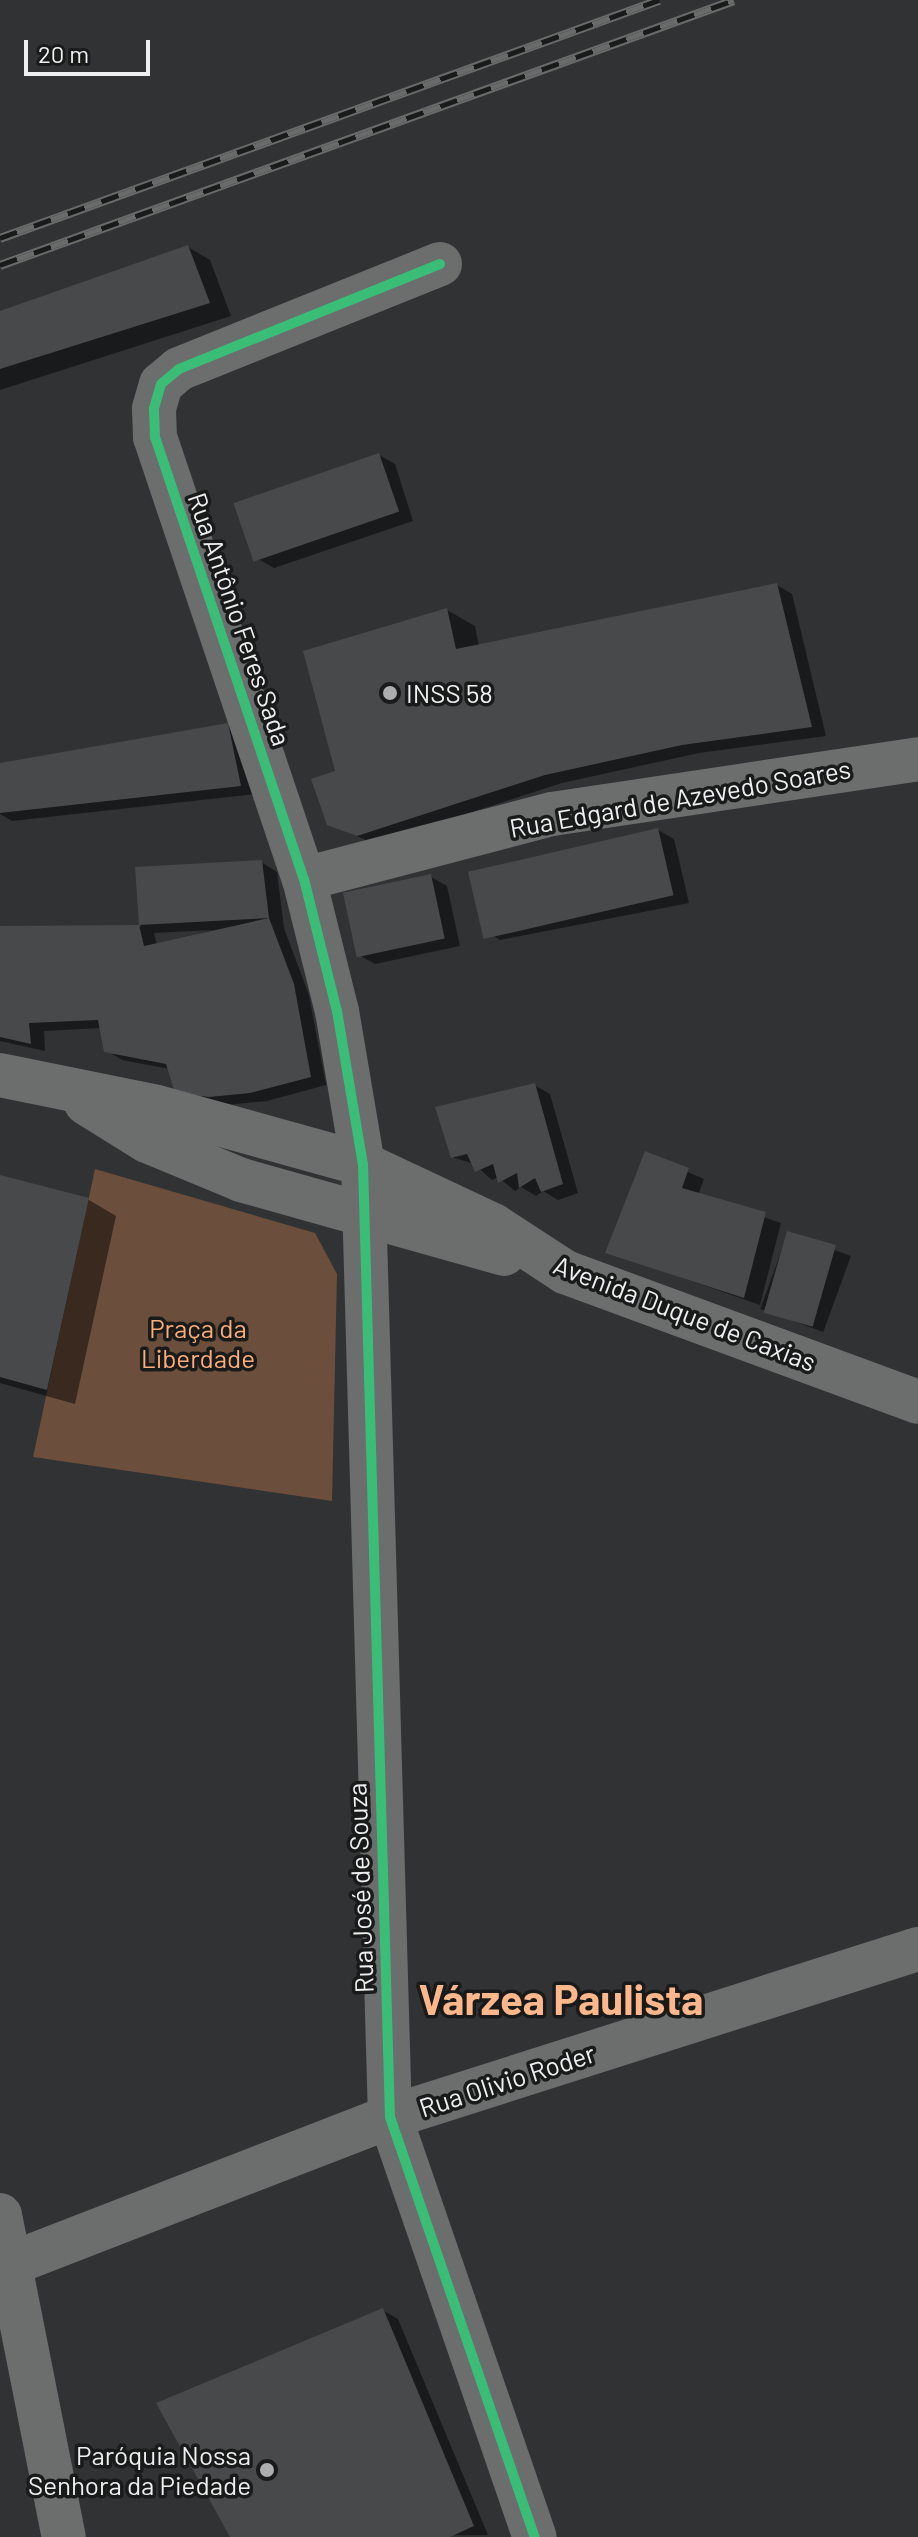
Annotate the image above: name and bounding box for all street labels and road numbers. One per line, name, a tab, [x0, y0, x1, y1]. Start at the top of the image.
street label: Rua Antônio Feres Sada	[182, 488, 298, 750]
street label: Rua Edgard de Azevedo Soares	[507, 753, 853, 843]
street label: Avenida Duque de Caxias	[550, 1249, 820, 1377]
street label: Rua José de Souza	[341, 1782, 379, 1994]
street label: Rua Olivio Roder	[415, 2037, 599, 2123]

